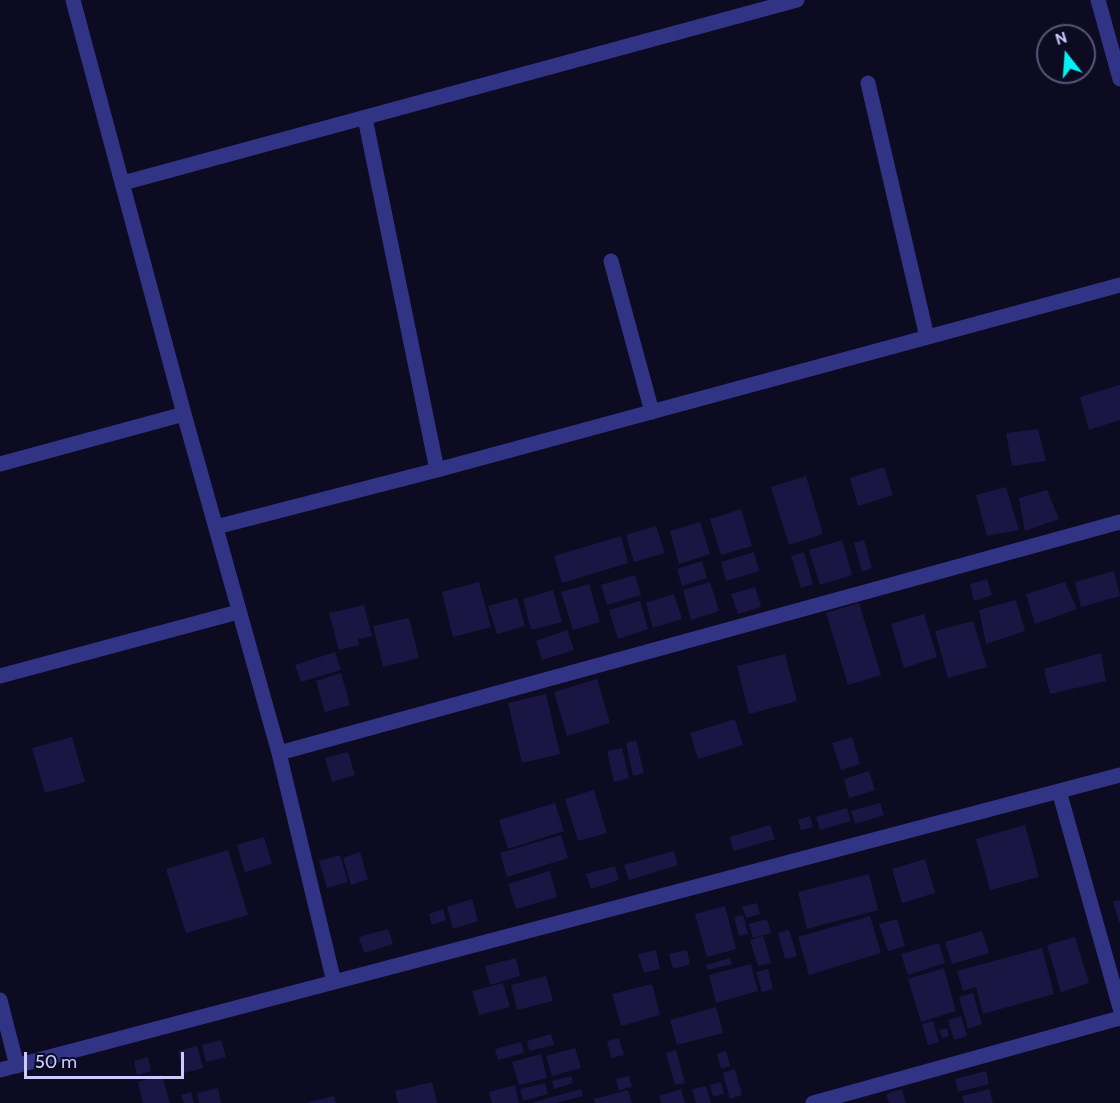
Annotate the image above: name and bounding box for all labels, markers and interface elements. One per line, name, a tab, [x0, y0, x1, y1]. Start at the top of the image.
north arrow	[1036, 24, 1096, 84]
text: N	[1053, 27, 1069, 49]
scale bar	[27, 1040, 188, 1078]
text: 50 m	[35, 1051, 77, 1073]

